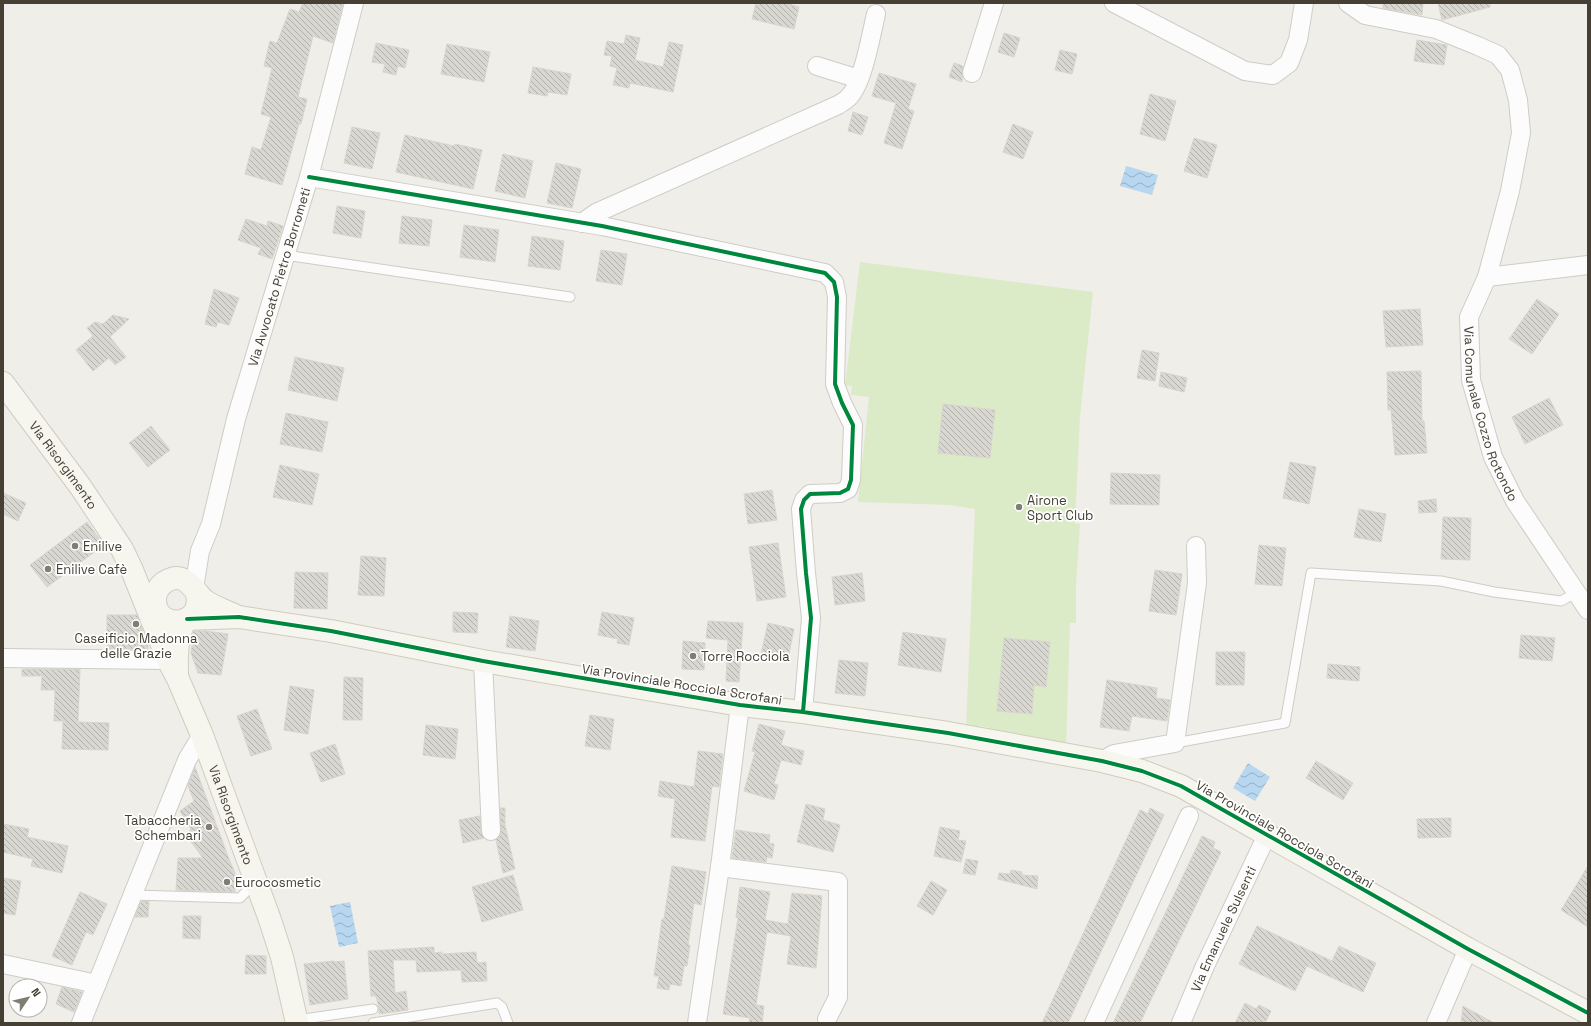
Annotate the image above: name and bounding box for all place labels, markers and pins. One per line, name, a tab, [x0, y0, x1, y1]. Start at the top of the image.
place label: Airone Sport Club	[1027, 492, 1093, 524]
marker: Airone Sport Club	[1014, 502, 1024, 512]
place label: Enilive	[83, 538, 122, 555]
marker: Enilive	[70, 541, 80, 551]
place label: Enilive Cafè	[56, 561, 127, 578]
marker: Enilive Cafè	[43, 564, 53, 574]
marker: Caseificio Madonna delle Grazie	[131, 619, 141, 629]
place label: Caseificio Madonna delle Grazie	[75, 630, 198, 662]
place label: Torre Rocciola	[701, 648, 790, 665]
marker: Torre Rocciola	[688, 651, 698, 661]
place label: Tabaccheria Schembari	[125, 812, 202, 844]
marker: Tabaccheria Schembari	[204, 822, 214, 832]
place label: Eurocosmetic	[235, 874, 321, 891]
marker: Eurocosmetic	[222, 877, 232, 887]

